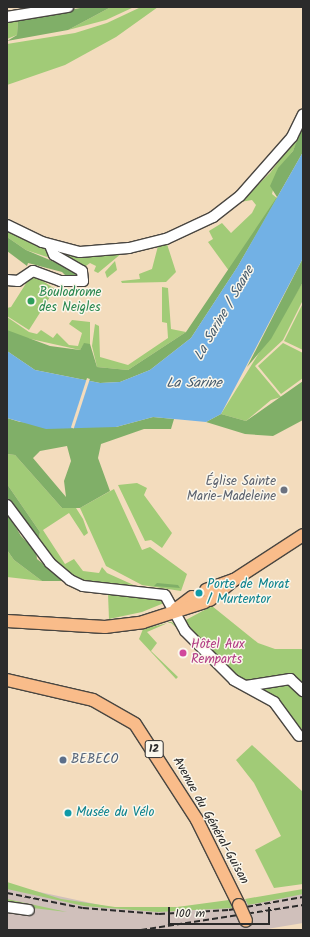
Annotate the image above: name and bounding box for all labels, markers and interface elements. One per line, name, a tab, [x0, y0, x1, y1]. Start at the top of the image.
water label: La Sarine / Saane	[190, 263, 258, 363]
place label: Boulodrome des Neigles	[39, 286, 101, 317]
marker: Boulodrome des Neigles	[26, 296, 36, 306]
water label: La Sarine	[166, 375, 222, 391]
place label: Église Sainte Marie-Madeleine	[187, 475, 276, 506]
marker: Église Sainte Marie-Madeleine	[279, 485, 289, 495]
place label: Porte de Morat / Murtentor	[207, 578, 289, 609]
marker: Porte de Morat / Murtentor	[194, 588, 204, 598]
place label: Hôtel Aux Remparts	[191, 638, 245, 669]
marker: Hôtel Aux Remparts	[178, 648, 188, 658]
road number: 12	[144, 739, 164, 759]
place label: BEBECO	[71, 752, 119, 768]
marker: BEBECO	[58, 755, 68, 765]
street label: Avenue du Général-Guisan	[168, 755, 252, 887]
place label: Musée du Vélo	[76, 805, 154, 821]
marker: Musée du Vélo	[63, 808, 73, 818]
scale bar	[170, 899, 272, 925]
text: 100 m	[175, 904, 205, 923]

